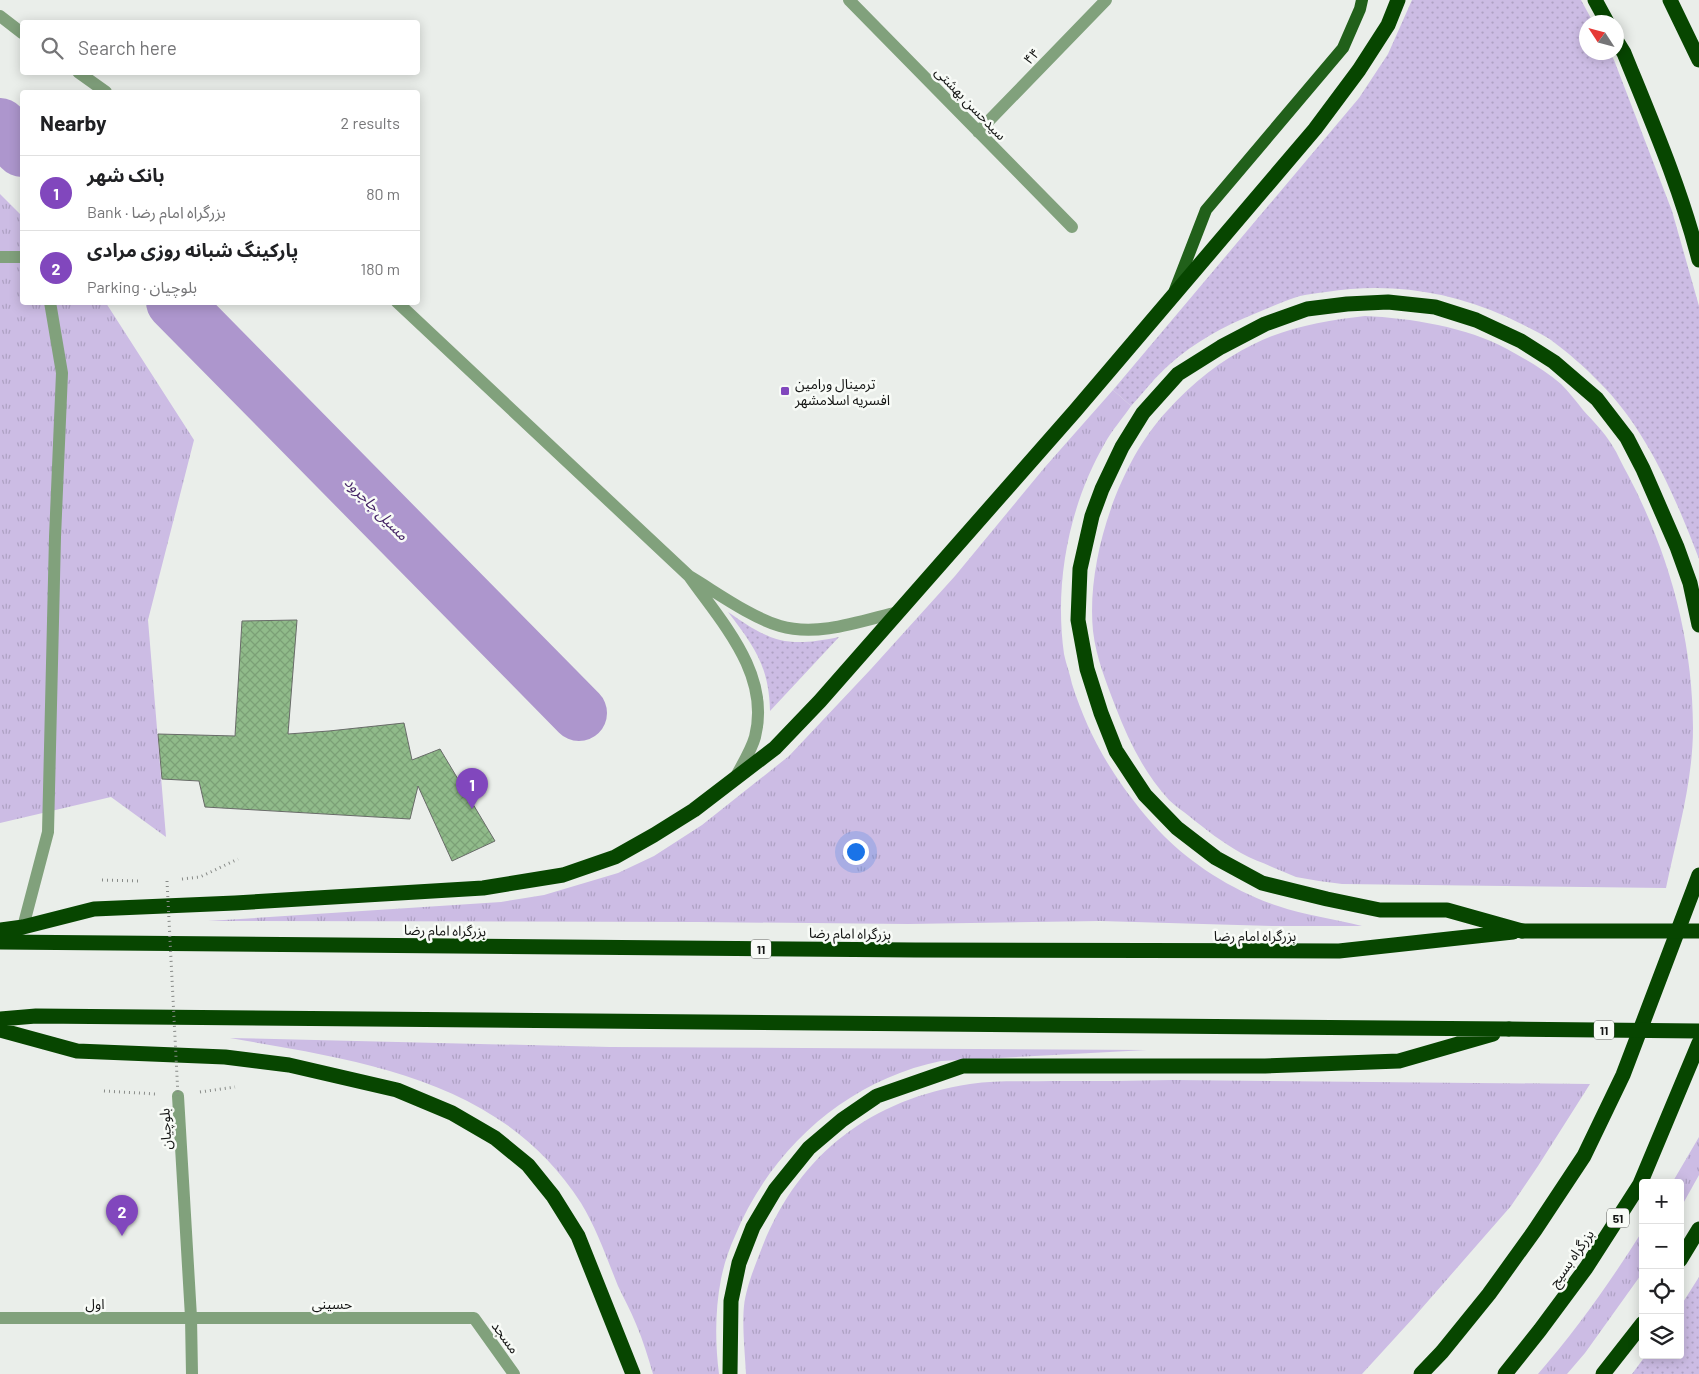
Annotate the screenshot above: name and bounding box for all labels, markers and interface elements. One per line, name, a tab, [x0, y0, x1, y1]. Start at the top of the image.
north arrow	[1579, 15, 1624, 60]
search box	[20, 20, 420, 75]
icon: search	[38, 34, 66, 62]
text: Search here	[78, 36, 177, 59]
street label: ۴۴	[1019, 44, 1043, 68]
street label: سیدحسن بهشتی	[931, 63, 1010, 144]
text: Nearby	[40, 110, 106, 135]
text: 2 results	[341, 113, 400, 132]
text: بانک شهر	[87, 163, 164, 186]
text: 1	[53, 184, 59, 203]
text: 80 m	[366, 184, 400, 203]
text: Bank · بزرگراه امام رضا	[87, 202, 226, 221]
text: پارکینگ شبانه روزی مرادی	[87, 238, 298, 261]
text: 2	[52, 259, 60, 278]
text: 180 m	[361, 259, 400, 278]
text: Parking · بلوچیان	[87, 277, 197, 296]
place label: ترمینال ورامین افسریه اسلامشهر	[794, 375, 890, 409]
marker: ترمینال ورامین افسریه اسلامشهر	[779, 385, 791, 397]
water label: مسیل جاجرود	[341, 473, 412, 544]
pin: 1	[456, 768, 488, 809]
your location	[843, 839, 869, 865]
street label: بزرگراه امام رضا	[404, 921, 487, 942]
street label: بزرگراه امام رضا	[809, 924, 892, 945]
street label: بزرگراه امام رضا	[1214, 927, 1296, 947]
road number: 11	[751, 940, 771, 959]
road number: 11	[1594, 1020, 1614, 1040]
street label: بلوچیان	[155, 1107, 177, 1150]
map controls	[1639, 1179, 1684, 1359]
button: +	[1639, 1179, 1684, 1224]
pin: 2	[106, 1195, 138, 1236]
road number: 51	[1607, 1208, 1629, 1228]
button: −	[1639, 1224, 1684, 1269]
street label: بزرگراه بسیج	[1545, 1226, 1600, 1292]
button: locate	[1639, 1269, 1684, 1314]
street label: اول	[85, 1295, 105, 1313]
street label: حسینی	[312, 1295, 352, 1313]
button: layers	[1639, 1314, 1684, 1359]
street label: مسجد	[489, 1318, 523, 1356]

